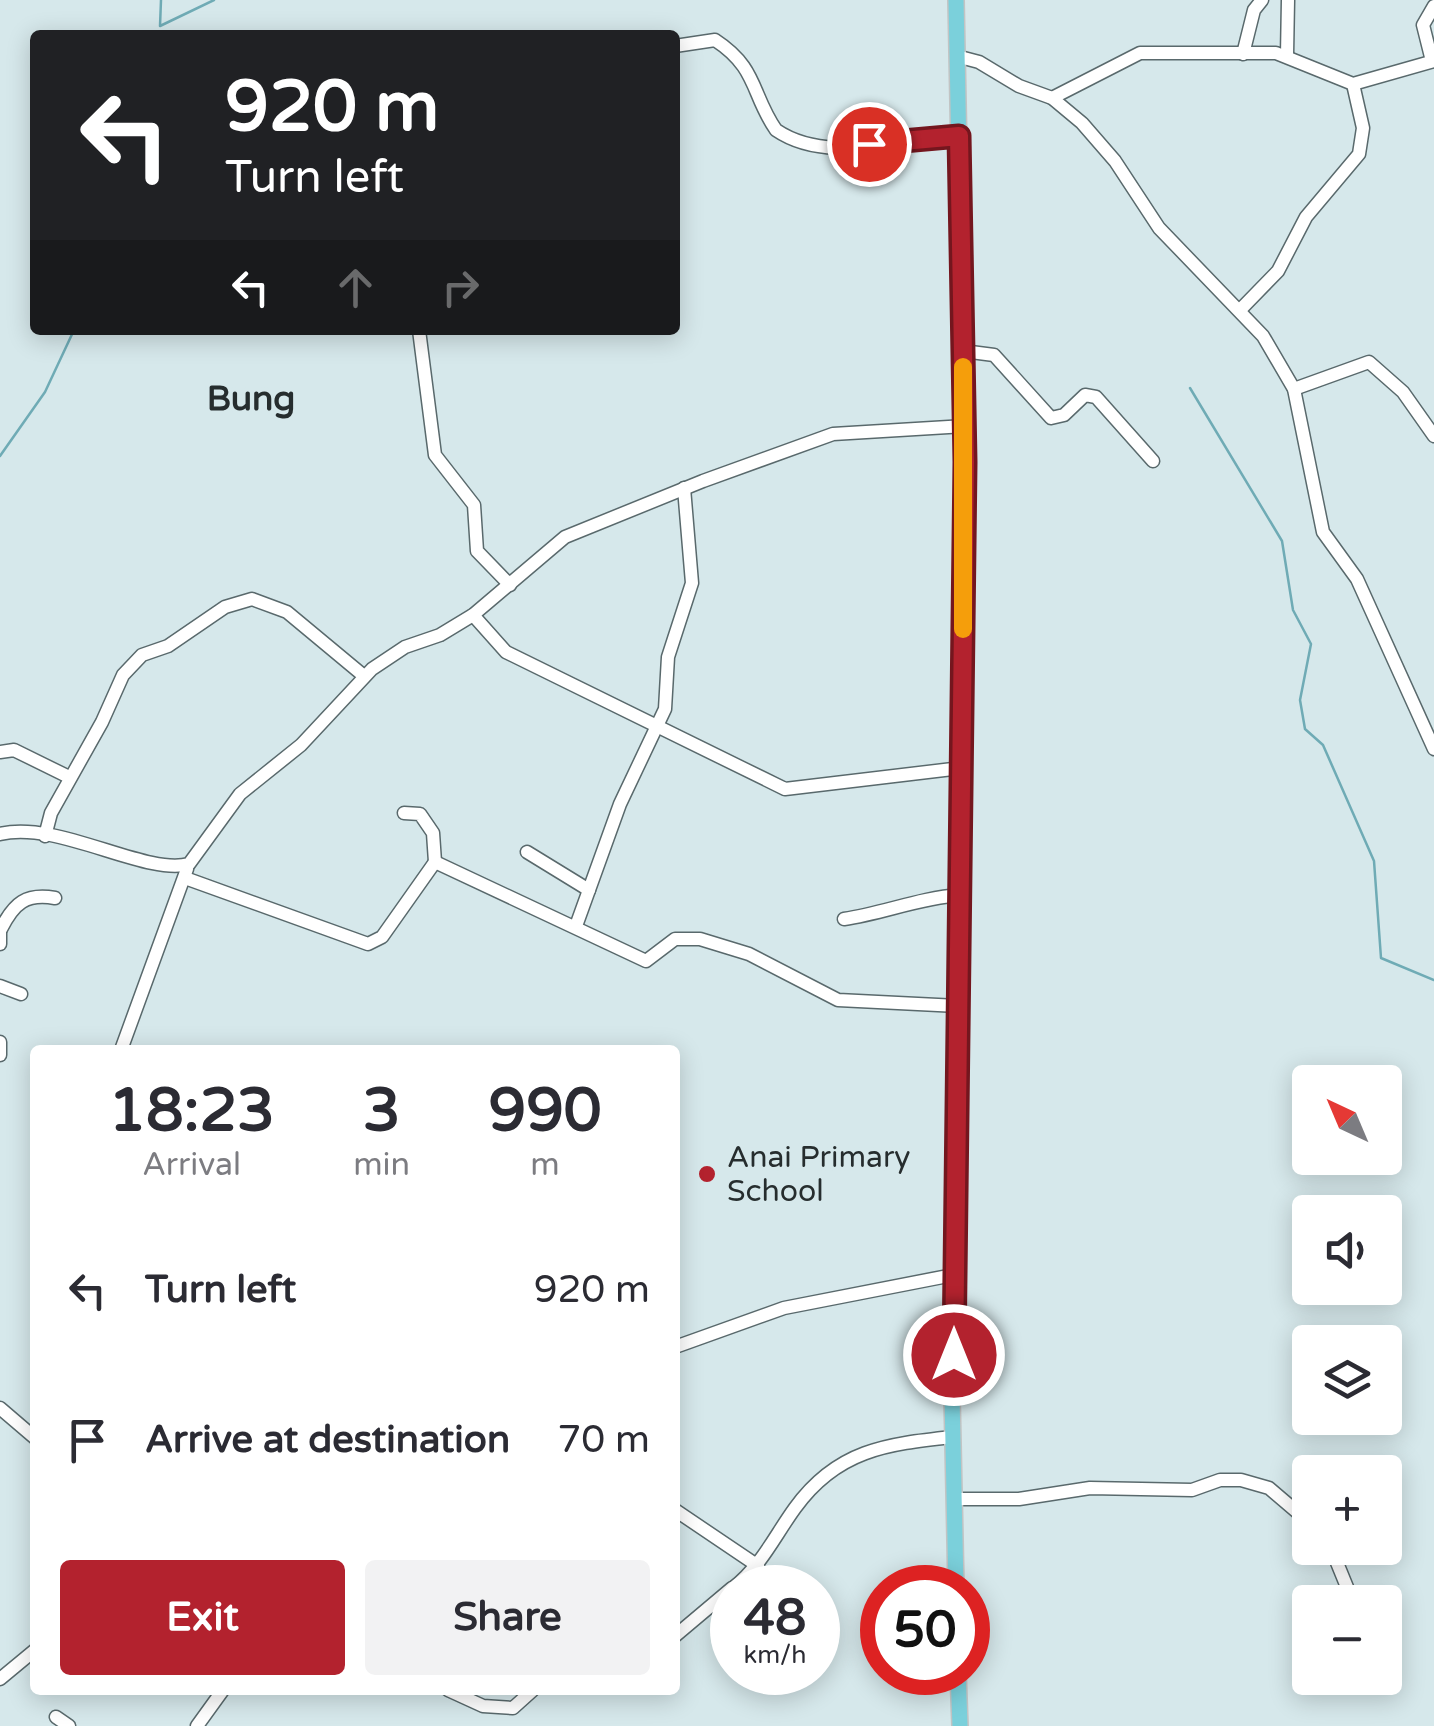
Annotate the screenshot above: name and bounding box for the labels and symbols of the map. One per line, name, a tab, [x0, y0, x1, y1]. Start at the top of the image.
pin	[827, 102, 912, 187]
district label: Bung	[207, 378, 295, 420]
north arrow	[1292, 1065, 1402, 1175]
place label: Anai Primary School	[727, 1139, 910, 1210]
marker: Anai Primary School	[696, 1163, 718, 1185]
position arrow	[902, 1303, 1006, 1407]
speed limit sign: 50	[860, 1565, 990, 1695]

